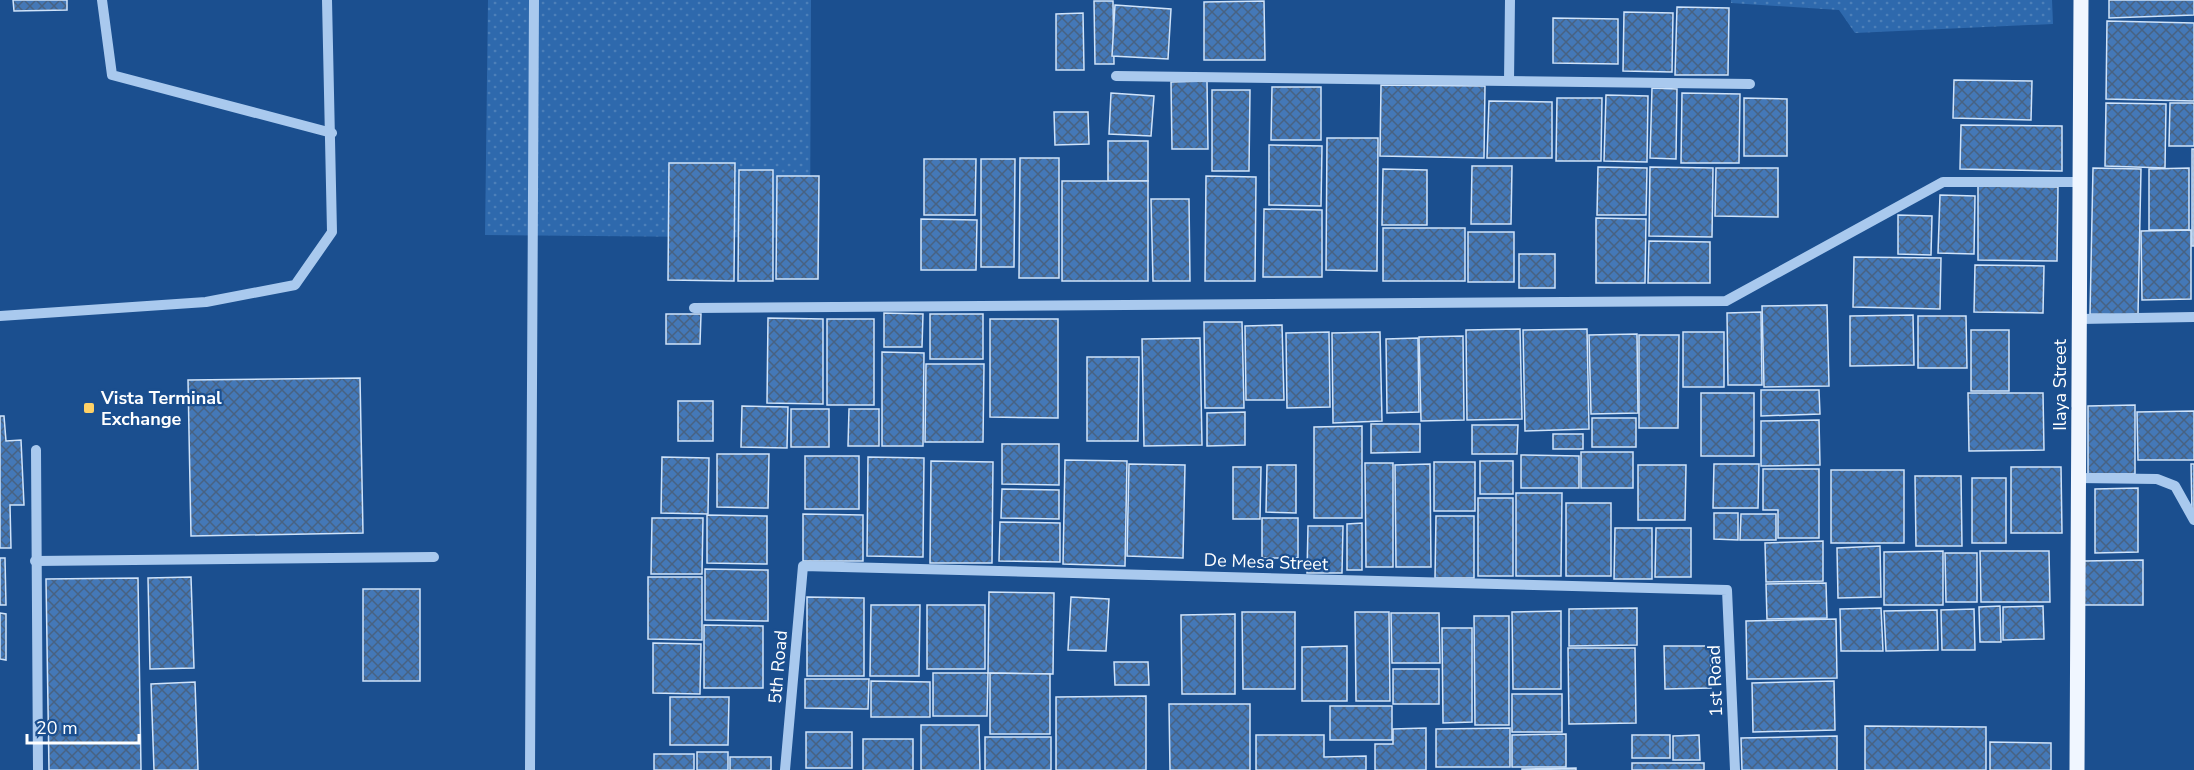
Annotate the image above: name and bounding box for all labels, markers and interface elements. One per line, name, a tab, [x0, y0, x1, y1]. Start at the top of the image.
street label: Ilaya Street	[2048, 338, 2072, 431]
place label: Vista Terminal Exchange	[100, 386, 222, 431]
marker: Vista Terminal Exchange	[82, 401, 96, 415]
street label: De Mesa Street	[1203, 548, 1329, 576]
street label: 5th Road	[763, 629, 793, 705]
street label: 1st Road	[1702, 645, 1728, 717]
scale bar	[27, 707, 140, 745]
text: 20 m	[36, 716, 78, 740]

